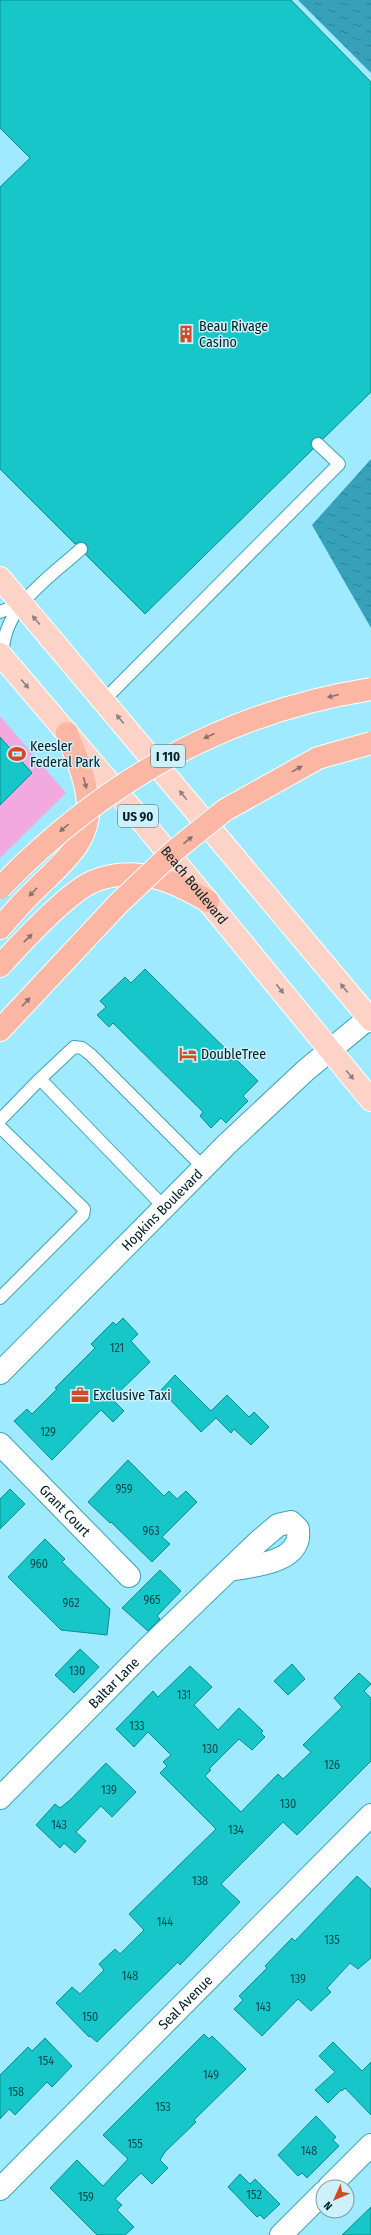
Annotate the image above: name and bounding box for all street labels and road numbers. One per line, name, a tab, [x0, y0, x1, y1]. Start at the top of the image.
road number: I 110	[151, 745, 185, 767]
road number: US 90	[118, 805, 158, 827]
street label: Beach Boulevard	[157, 843, 231, 927]
street label: Hopkins Boulevard	[118, 1165, 206, 1254]
street label: Grant Court	[36, 1481, 94, 1540]
street label: Baltar Lane	[85, 1654, 143, 1712]
street label: Seal Avenue	[155, 1972, 216, 2033]

